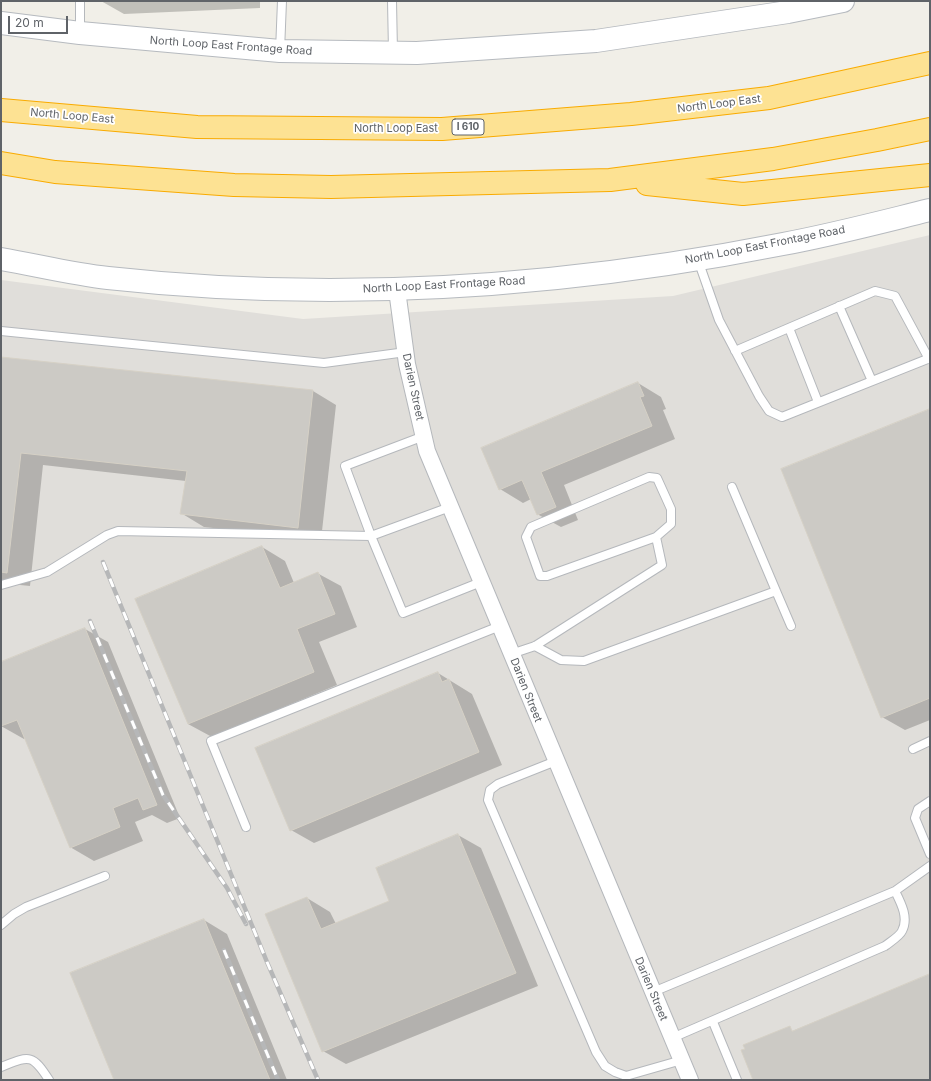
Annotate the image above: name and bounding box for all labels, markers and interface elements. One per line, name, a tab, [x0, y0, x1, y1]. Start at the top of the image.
scale bar	[10, 8, 70, 34]
text: 20 m	[15, 15, 44, 30]
street label: North Loop East Frontage Road	[149, 34, 313, 58]
street label: North Loop East	[677, 92, 761, 116]
street label: North Loop East	[30, 106, 114, 126]
road number: I 610	[452, 119, 484, 135]
street label: North Loop East	[354, 122, 438, 136]
street label: North Loop East Frontage Road	[684, 223, 846, 267]
street label: North Loop East Frontage Road	[362, 274, 526, 296]
street label: Darien Street	[399, 352, 427, 422]
street label: Darien Street	[507, 656, 545, 724]
street label: Darien Street	[632, 955, 670, 1023]

